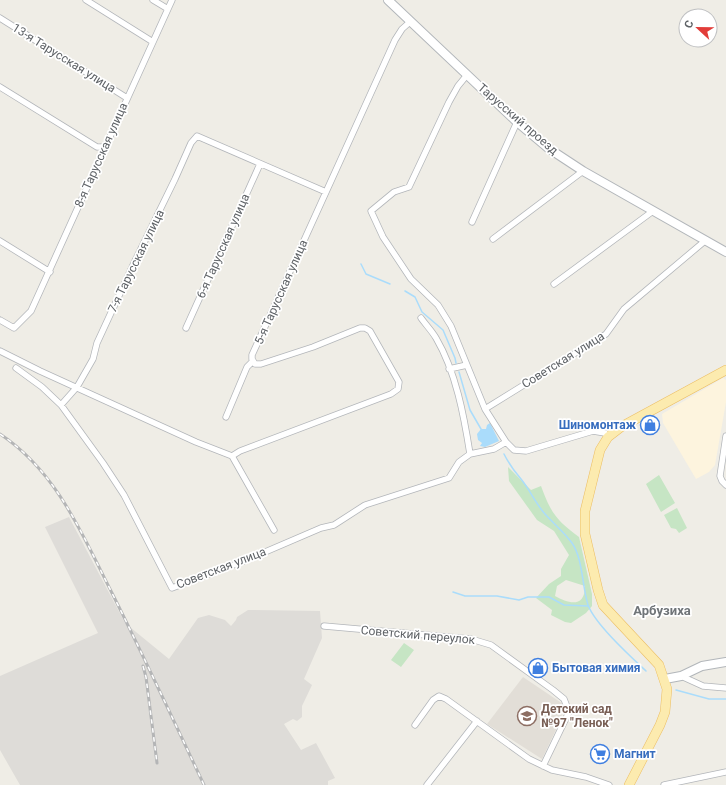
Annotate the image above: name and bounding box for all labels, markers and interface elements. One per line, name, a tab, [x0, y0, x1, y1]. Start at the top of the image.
north arrow	[678, 8, 718, 48]
text: С	[682, 19, 697, 30]
street label: 13-я Тарусская улица	[10, 20, 118, 96]
street label: Тарусский проезд	[475, 80, 561, 158]
street label: 8-я Тарусская улица	[72, 101, 130, 209]
street label: 6-я Тарусская улица	[194, 192, 252, 300]
street label: 7-я Тарусская улица	[105, 207, 167, 315]
street label: 5-я Тарусская улица	[252, 238, 310, 346]
street label: Советская улица	[519, 329, 607, 391]
shop icon: Шиномонтаж	[639, 414, 661, 436]
place label: Шиномонтаж	[559, 418, 637, 432]
street label: Советская улица	[174, 544, 268, 592]
district label: Арбузиха	[633, 603, 691, 618]
street label: Советский переулок	[360, 623, 476, 647]
shop icon: Бытовая химия	[527, 657, 549, 679]
place label: Бытовая химия	[552, 661, 641, 675]
place label: Детский сад №97 "Ленок"	[541, 702, 613, 730]
school or university icon: Детский сад №97 "Ленок"	[516, 705, 538, 727]
supermarket icon: Магнит	[589, 743, 611, 765]
place label: Магнит	[614, 747, 656, 761]

